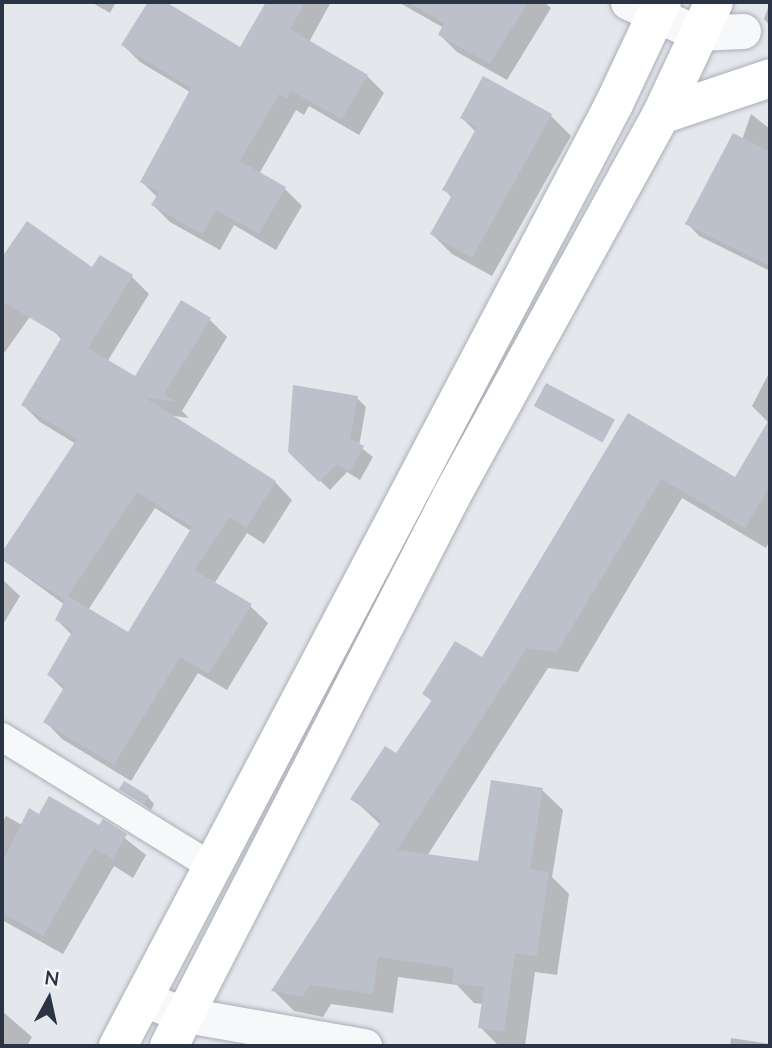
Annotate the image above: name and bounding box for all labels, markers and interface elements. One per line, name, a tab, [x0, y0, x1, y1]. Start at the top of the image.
north arrow	[14, 964, 84, 1034]
text: N	[43, 965, 61, 990]

